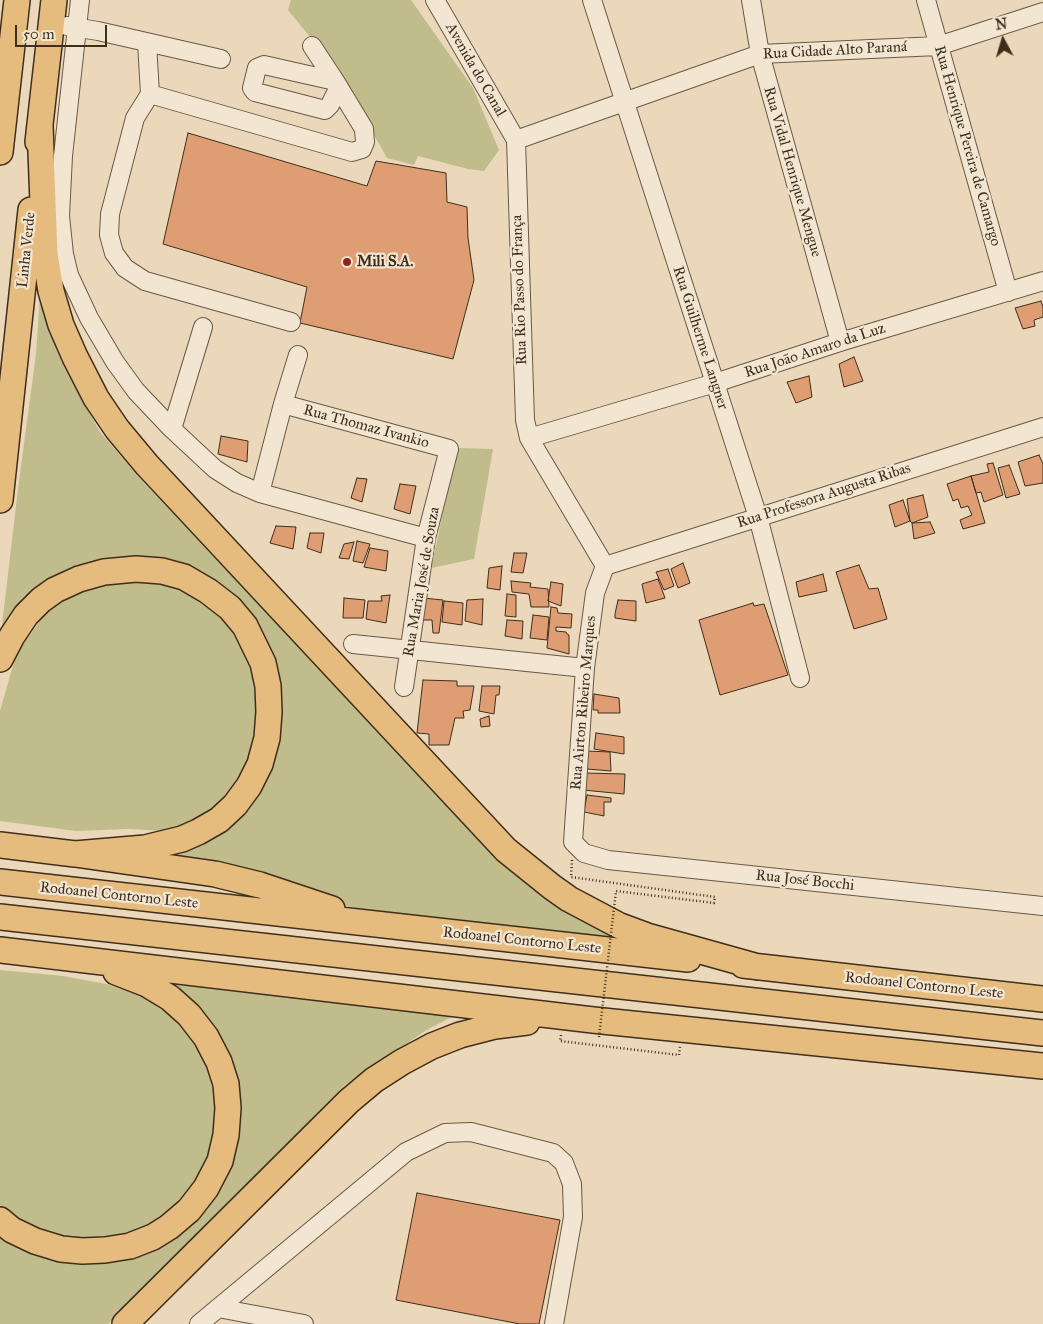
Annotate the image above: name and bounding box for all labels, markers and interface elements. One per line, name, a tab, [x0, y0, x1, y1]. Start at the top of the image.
scale bar	[18, 15, 110, 47]
north arrow	[978, 15, 1028, 65]
text: N	[995, 16, 1008, 34]
street label: Avenida do Canal	[441, 20, 509, 120]
text: 50 m	[23, 25, 55, 43]
street label: Rua Cidade Alto Paraná	[762, 38, 908, 64]
street label: Rua Henrique Pereira de Camargo	[930, 44, 1004, 248]
street label: Rua Vidal Henrique Mengue	[759, 85, 825, 259]
street label: Linha Verde	[14, 211, 40, 289]
street label: Rua Rio Passo do França	[508, 214, 532, 366]
place label: Mili S.A.	[357, 253, 413, 271]
marker: Mili S.A.	[341, 256, 353, 268]
street label: Rua Guilherme Langner	[668, 264, 732, 412]
street label: Rua João Amaro da Luz	[742, 320, 888, 382]
street label: Rua Thomaz Ivankio	[301, 402, 431, 452]
street label: Rua Professora Augusta Ribas	[735, 459, 913, 533]
street label: Rua Maria José de Souza	[400, 506, 444, 658]
street label: Rua Airton Ribeiro Marques	[567, 615, 601, 791]
street label: Rua José Bocchi	[755, 867, 855, 895]
street label: Rodoanel Contorno Leste	[39, 879, 199, 913]
street label: Rodoanel Contorno Leste	[442, 924, 602, 958]
street label: Rodoanel Contorno Leste	[844, 969, 1004, 1003]

